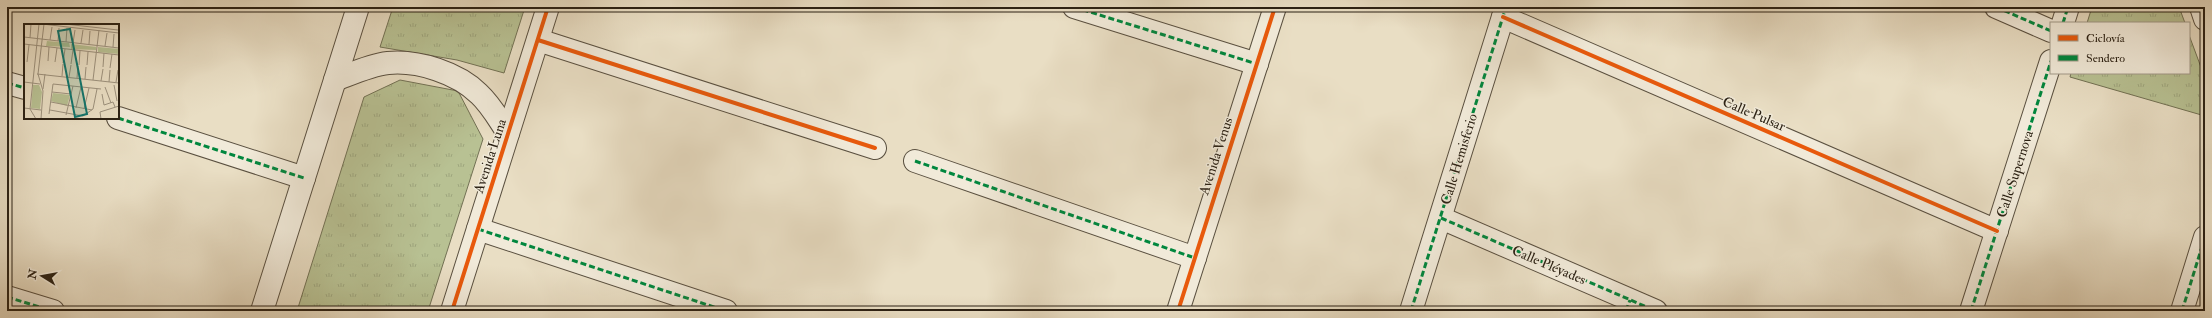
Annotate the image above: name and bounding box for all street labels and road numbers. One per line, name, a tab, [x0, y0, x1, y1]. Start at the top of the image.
street label: Calle Pulsar	[1720, 93, 1789, 135]
street label: Calle Hemisferio	[1437, 111, 1481, 207]
street label: Avenida Venus	[1195, 115, 1237, 198]
street label: Avenida Luna	[470, 116, 510, 196]
street label: Calle Supernova	[1993, 128, 2038, 220]
street label: Calle Pléyades	[1509, 242, 1589, 289]

